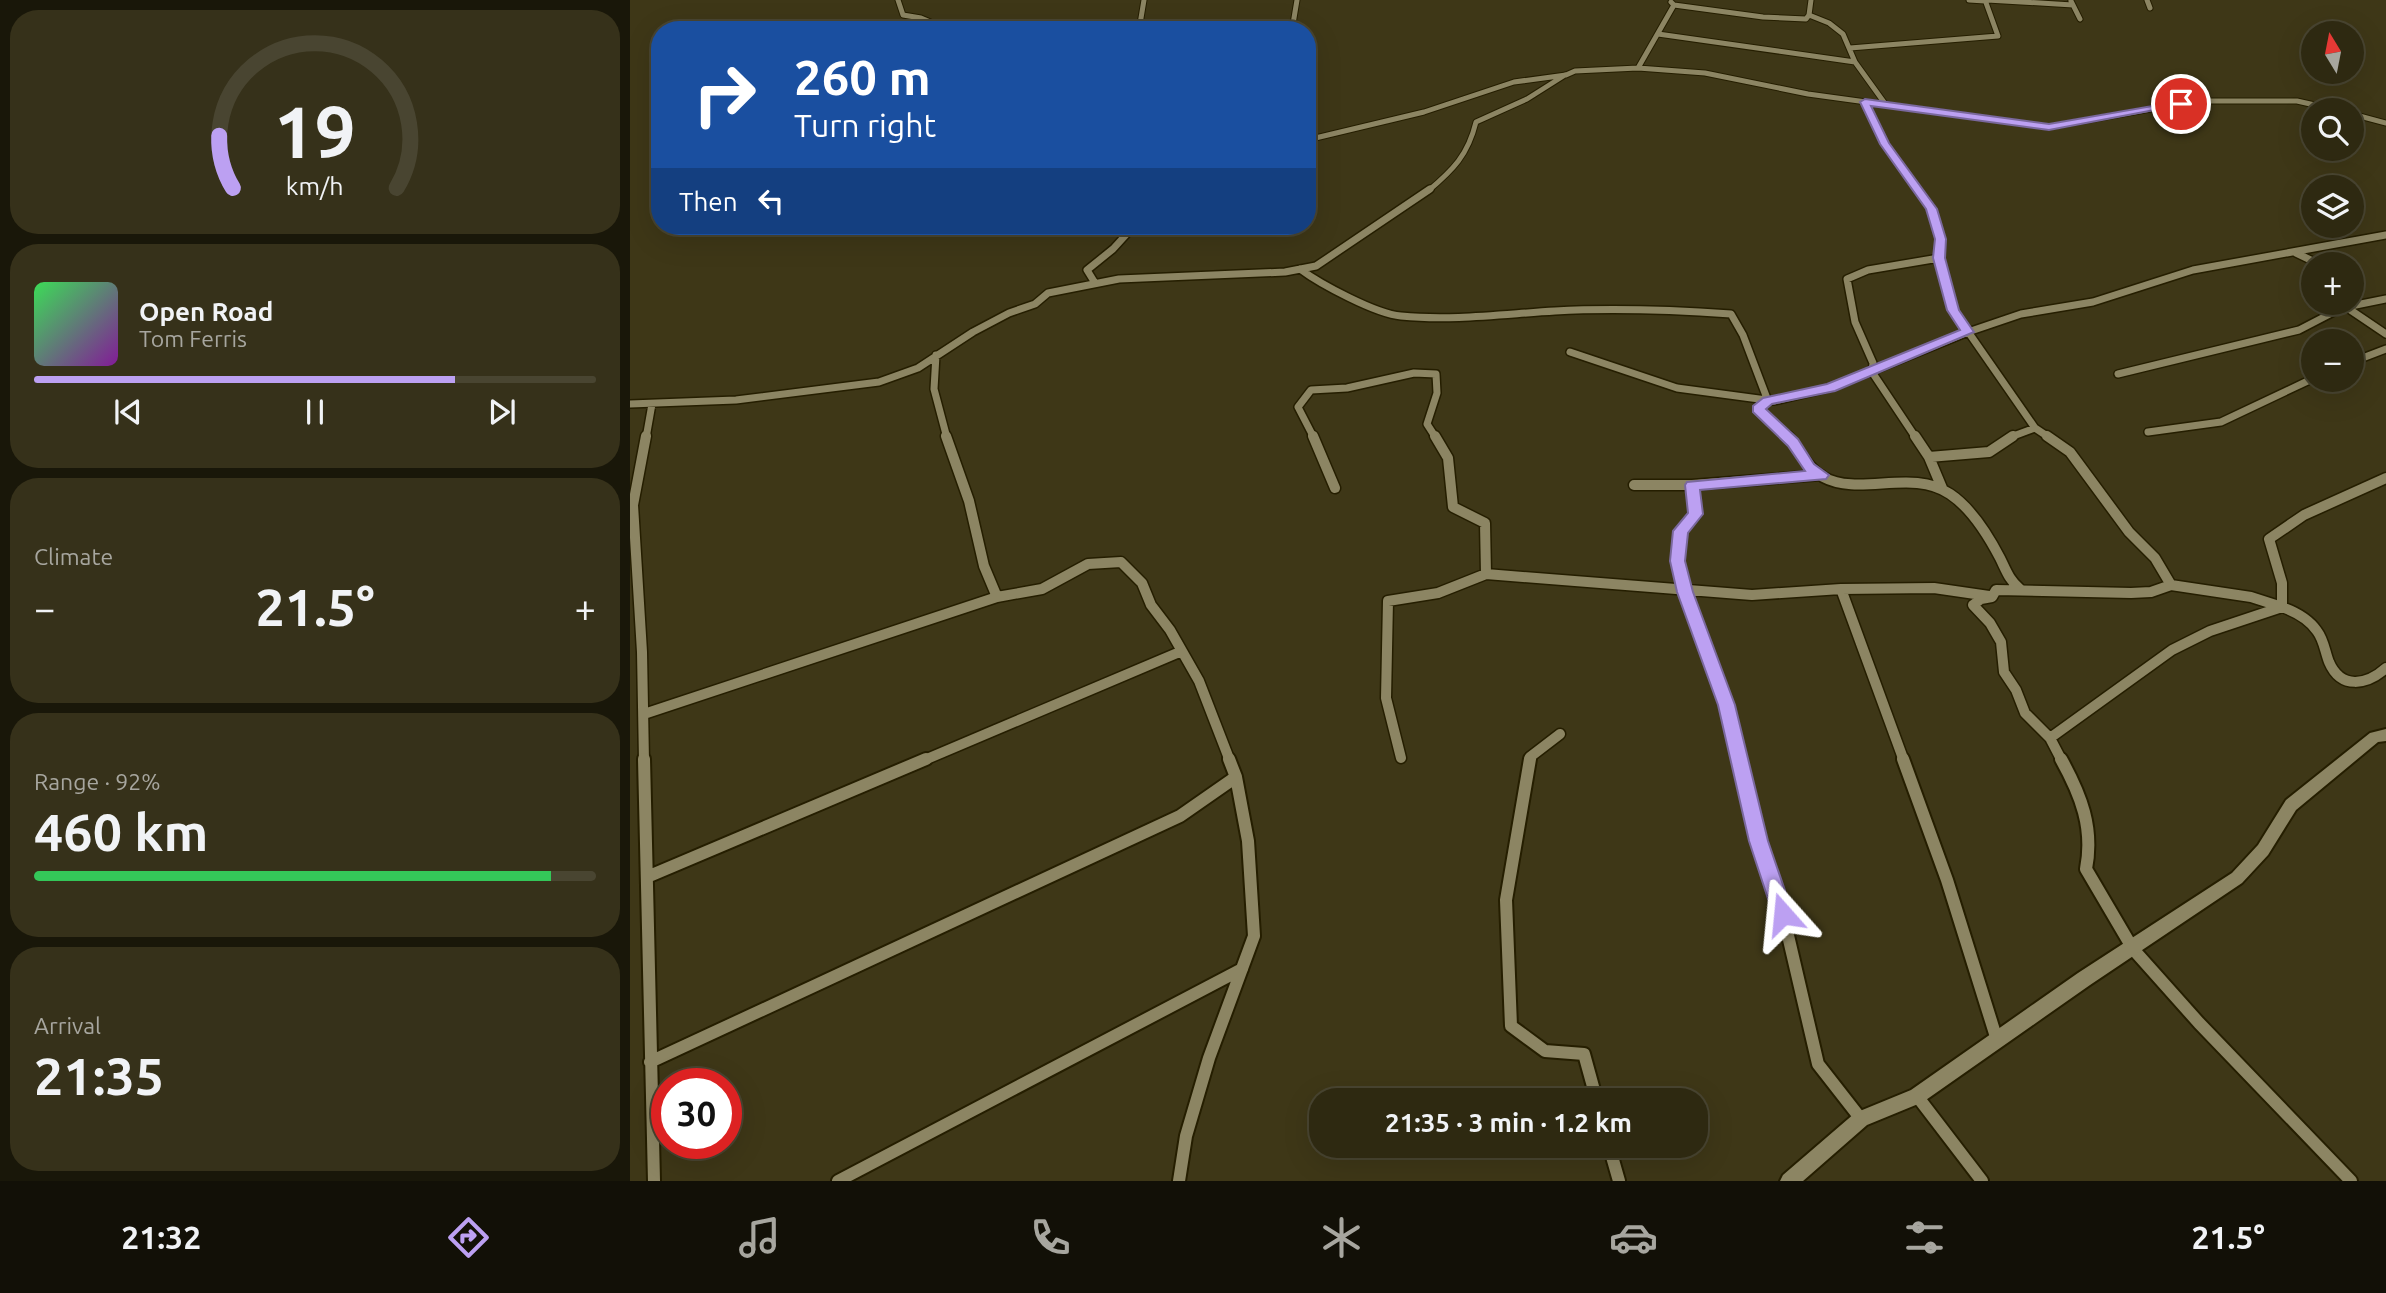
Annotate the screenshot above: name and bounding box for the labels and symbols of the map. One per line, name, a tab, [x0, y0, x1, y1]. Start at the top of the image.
north arrow	[2301, 21, 2364, 84]
pin	[2151, 74, 2211, 134]
position arrow	[1746, 877, 1820, 951]
speed limit sign: 30	[651, 1068, 742, 1159]

